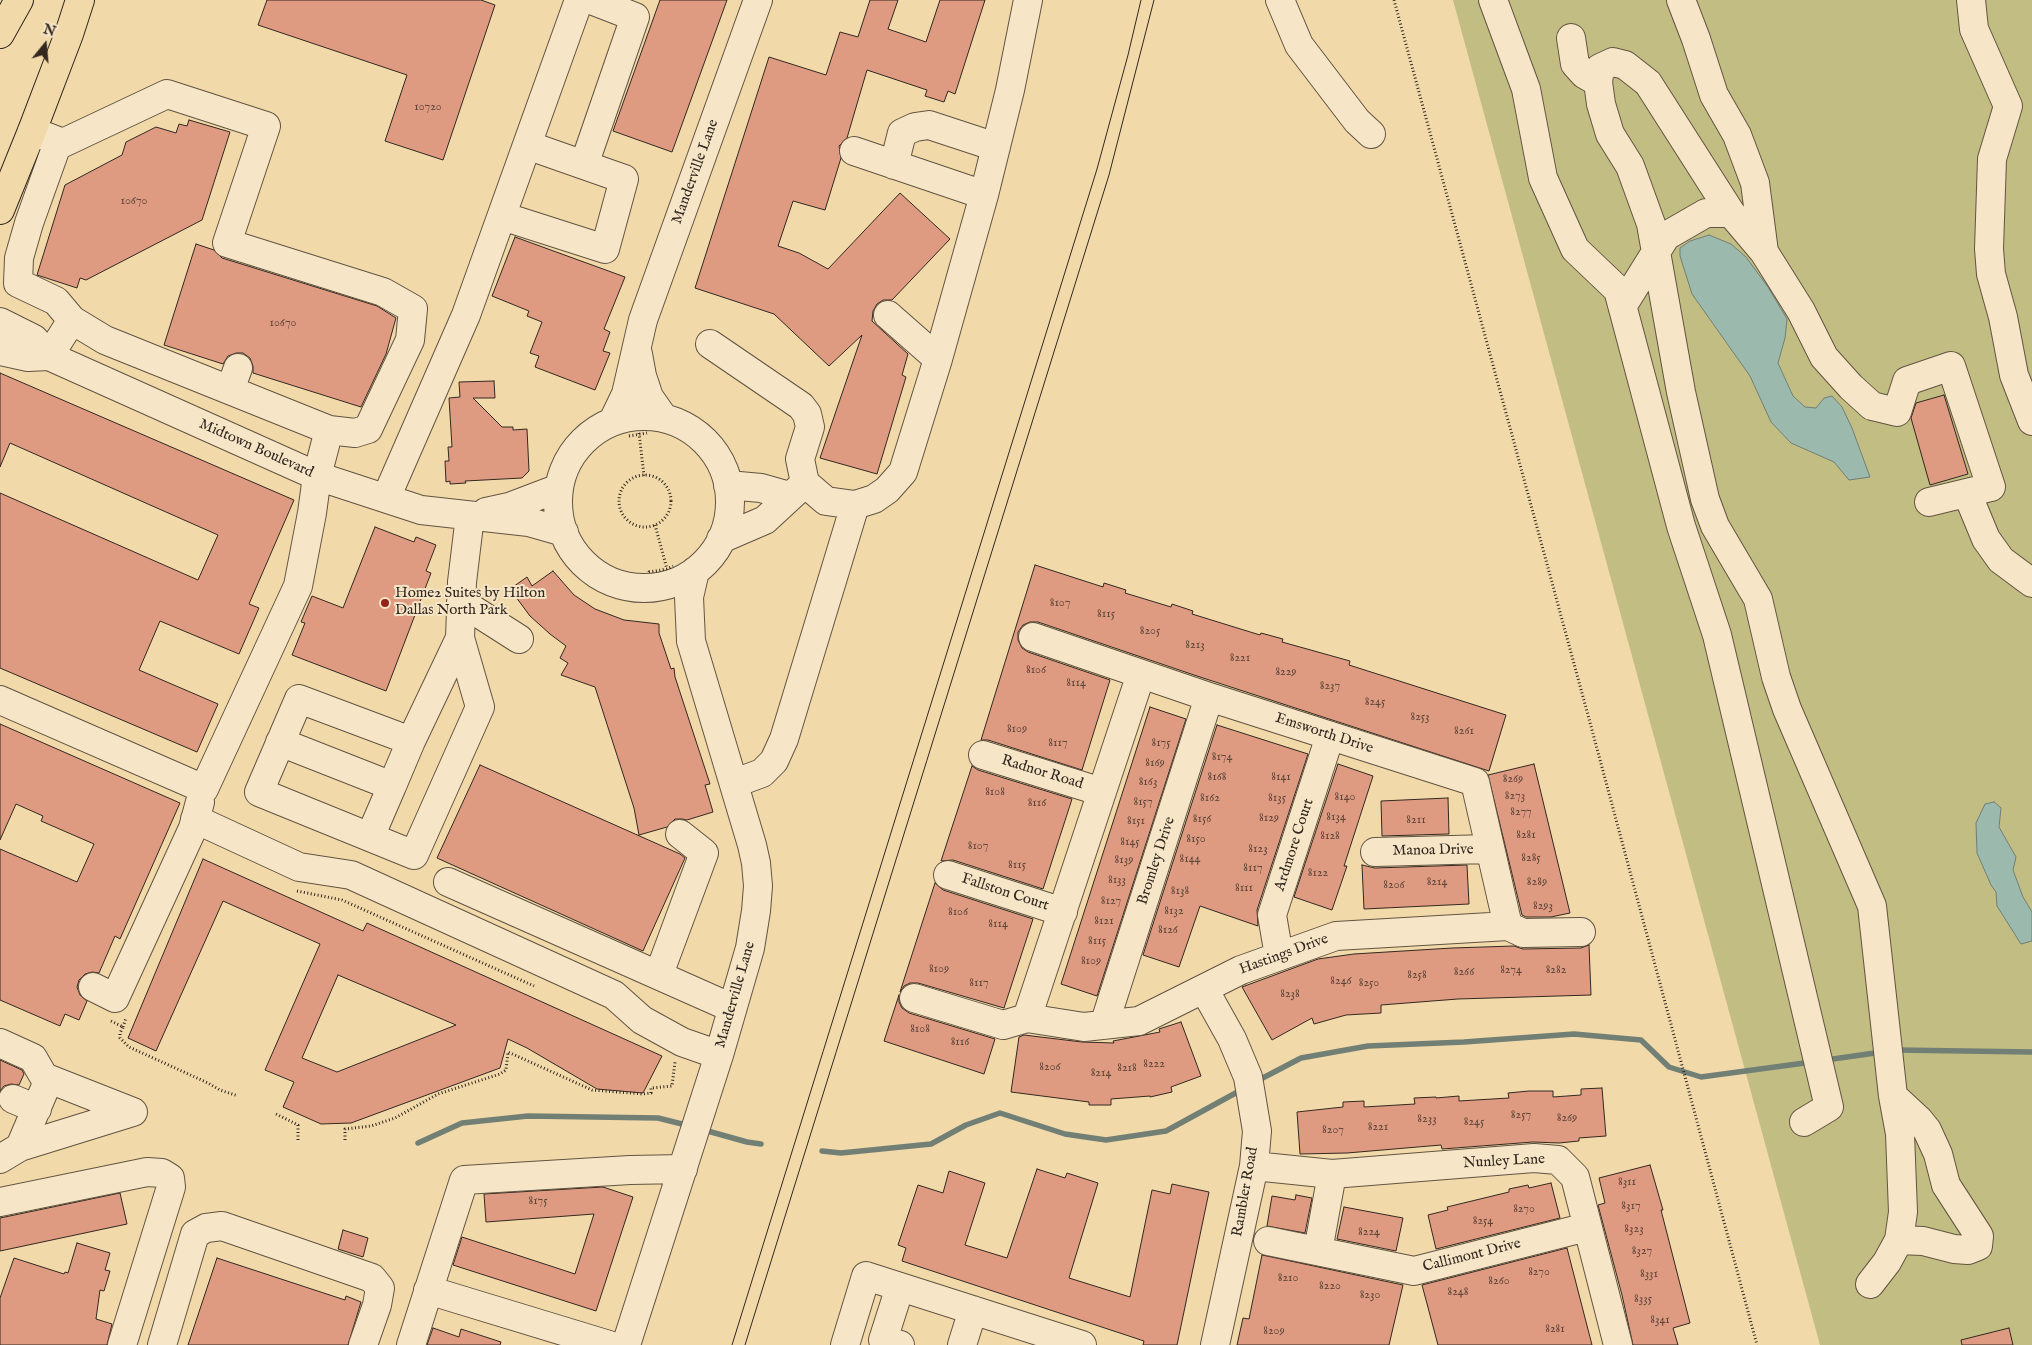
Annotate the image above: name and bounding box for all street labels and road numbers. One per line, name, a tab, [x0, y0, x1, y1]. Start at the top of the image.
street label: Manderville Lane	[669, 117, 723, 227]
street label: Midtown Boulevard	[196, 416, 316, 482]
street label: Emsworth Drive	[1273, 710, 1375, 758]
street label: Radnor Road	[999, 752, 1085, 794]
street label: Ardmore Court	[1272, 797, 1318, 893]
street label: Bromley Drive	[1134, 815, 1180, 907]
street label: Manoa Drive	[1392, 841, 1474, 861]
street label: Fallston Court	[959, 870, 1051, 916]
street label: Hastings Drive	[1237, 931, 1331, 979]
street label: Manderville Lane	[712, 940, 760, 1050]
street label: Rambler Road	[1229, 1146, 1263, 1238]
street label: Nunley Lane	[1463, 1151, 1545, 1173]
street label: Callimont Drive	[1421, 1235, 1523, 1277]

